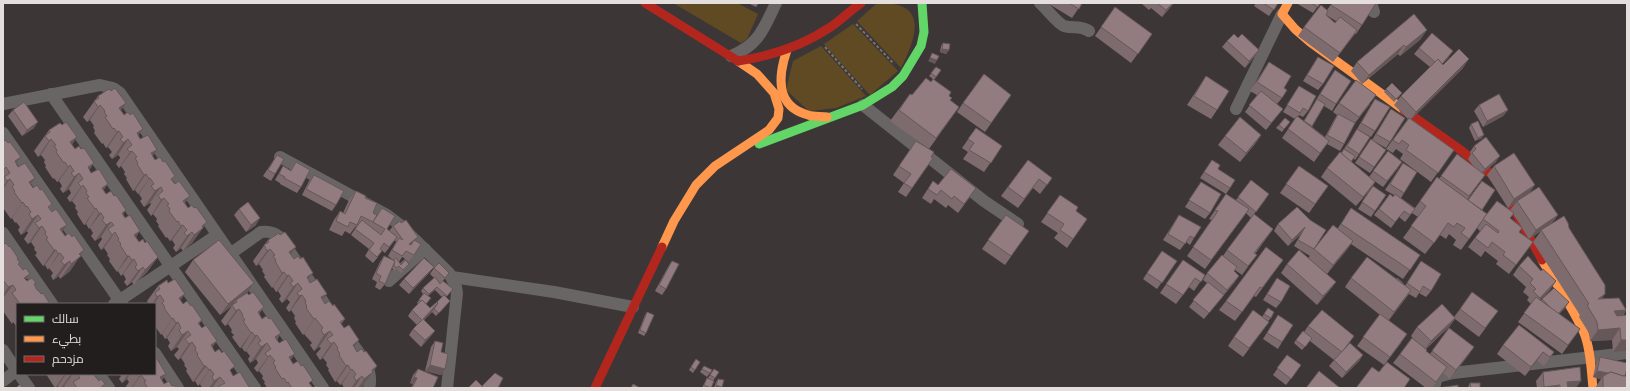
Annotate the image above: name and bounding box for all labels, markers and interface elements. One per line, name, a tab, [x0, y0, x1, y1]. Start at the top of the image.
legend	[16, 303, 156, 375]
text: سالك	[52, 312, 79, 326]
text: بطيء	[52, 332, 81, 349]
text: مزدحم	[52, 352, 84, 367]

